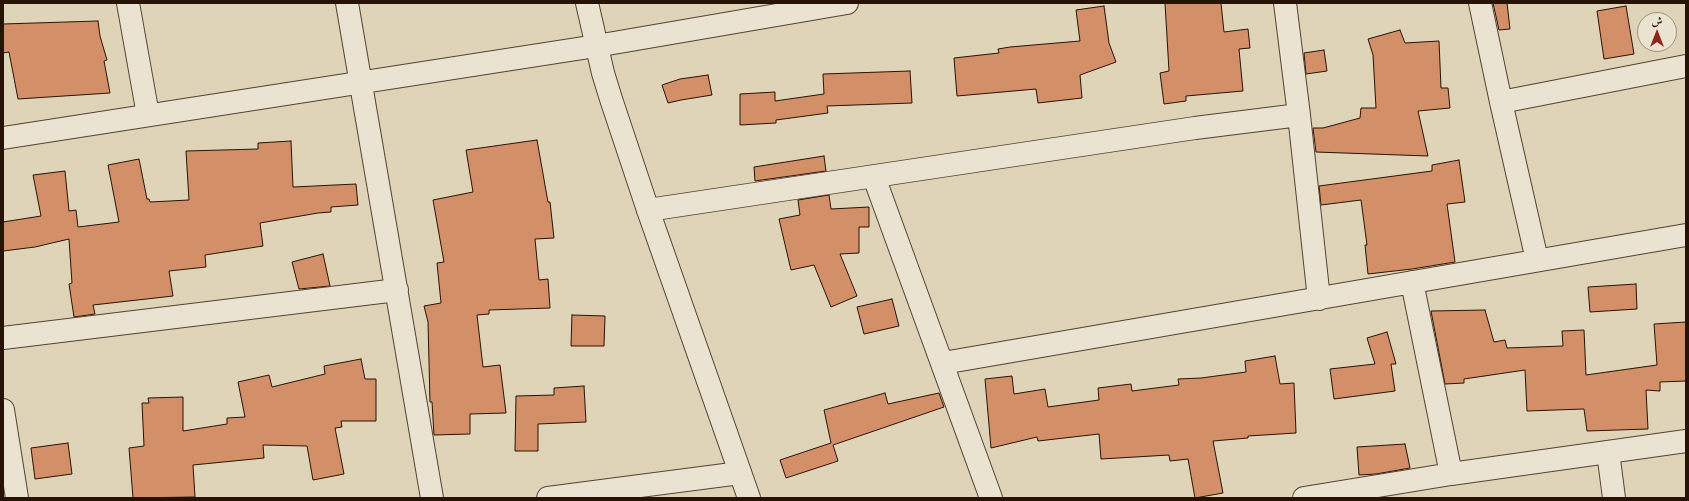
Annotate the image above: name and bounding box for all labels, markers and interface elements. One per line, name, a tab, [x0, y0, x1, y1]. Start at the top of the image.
north arrow	[1637, 12, 1677, 52]
text: ش	[1652, 14, 1662, 28]

